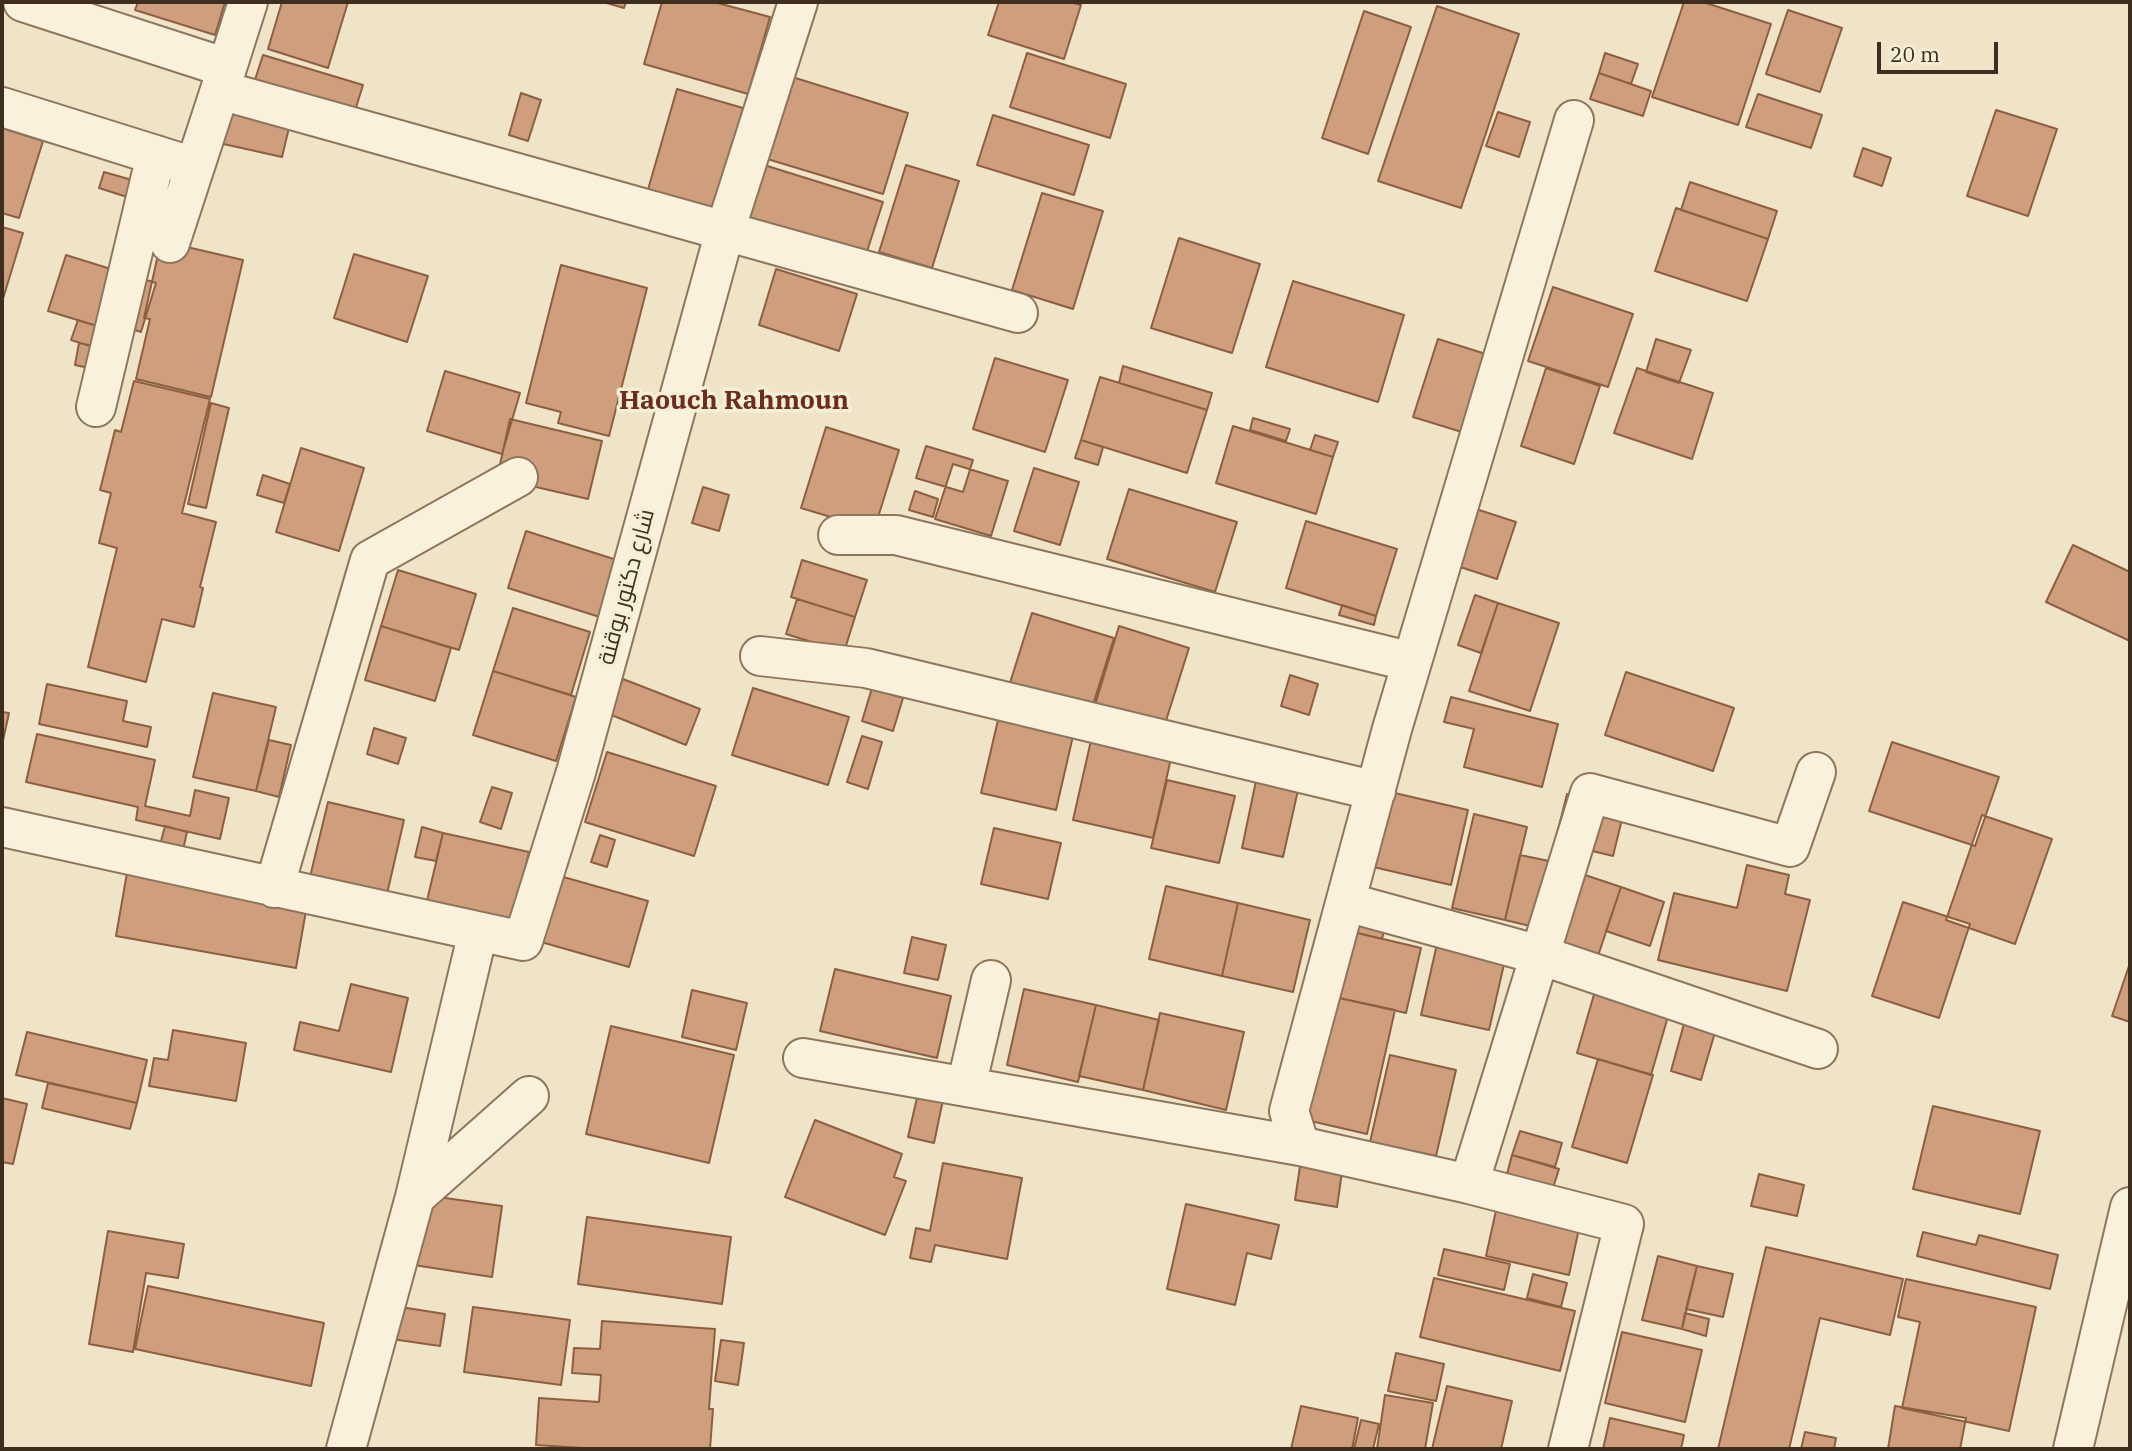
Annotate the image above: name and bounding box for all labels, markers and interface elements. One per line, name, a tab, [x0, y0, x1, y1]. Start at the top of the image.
scale bar	[1880, 28, 2001, 72]
text: 20 m	[1890, 40, 1940, 68]
district label: Haouch Rahmoun	[619, 385, 849, 417]
street label: شارع دكتور بوقنة	[593, 506, 661, 668]

